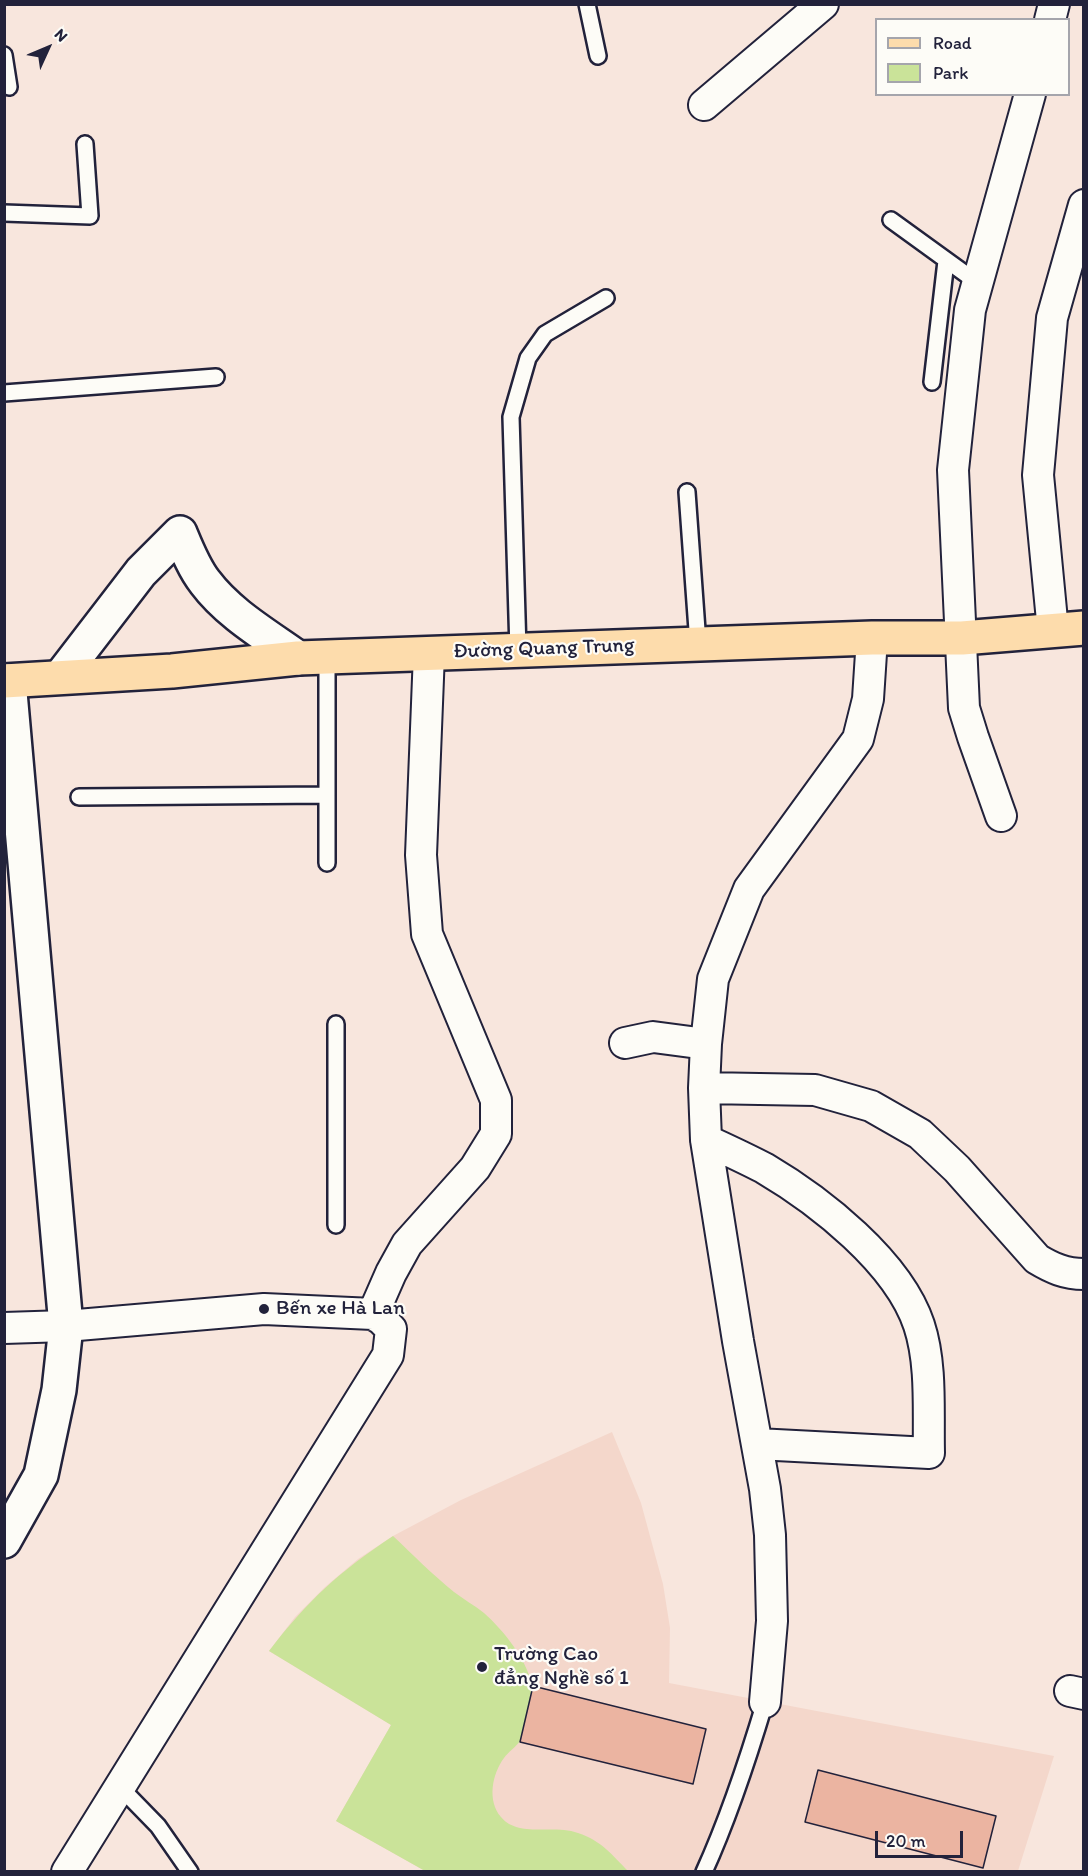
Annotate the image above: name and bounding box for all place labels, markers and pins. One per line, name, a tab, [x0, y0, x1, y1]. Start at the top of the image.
place label: Bến xe Hà Lan	[276, 1296, 405, 1322]
marker: Bến xe Hà Lan	[257, 1302, 271, 1316]
place label: Trường Cao đẳng Nghề số 1	[494, 1642, 629, 1692]
marker: Trường Cao đẳng Nghề số 1	[475, 1660, 489, 1674]

